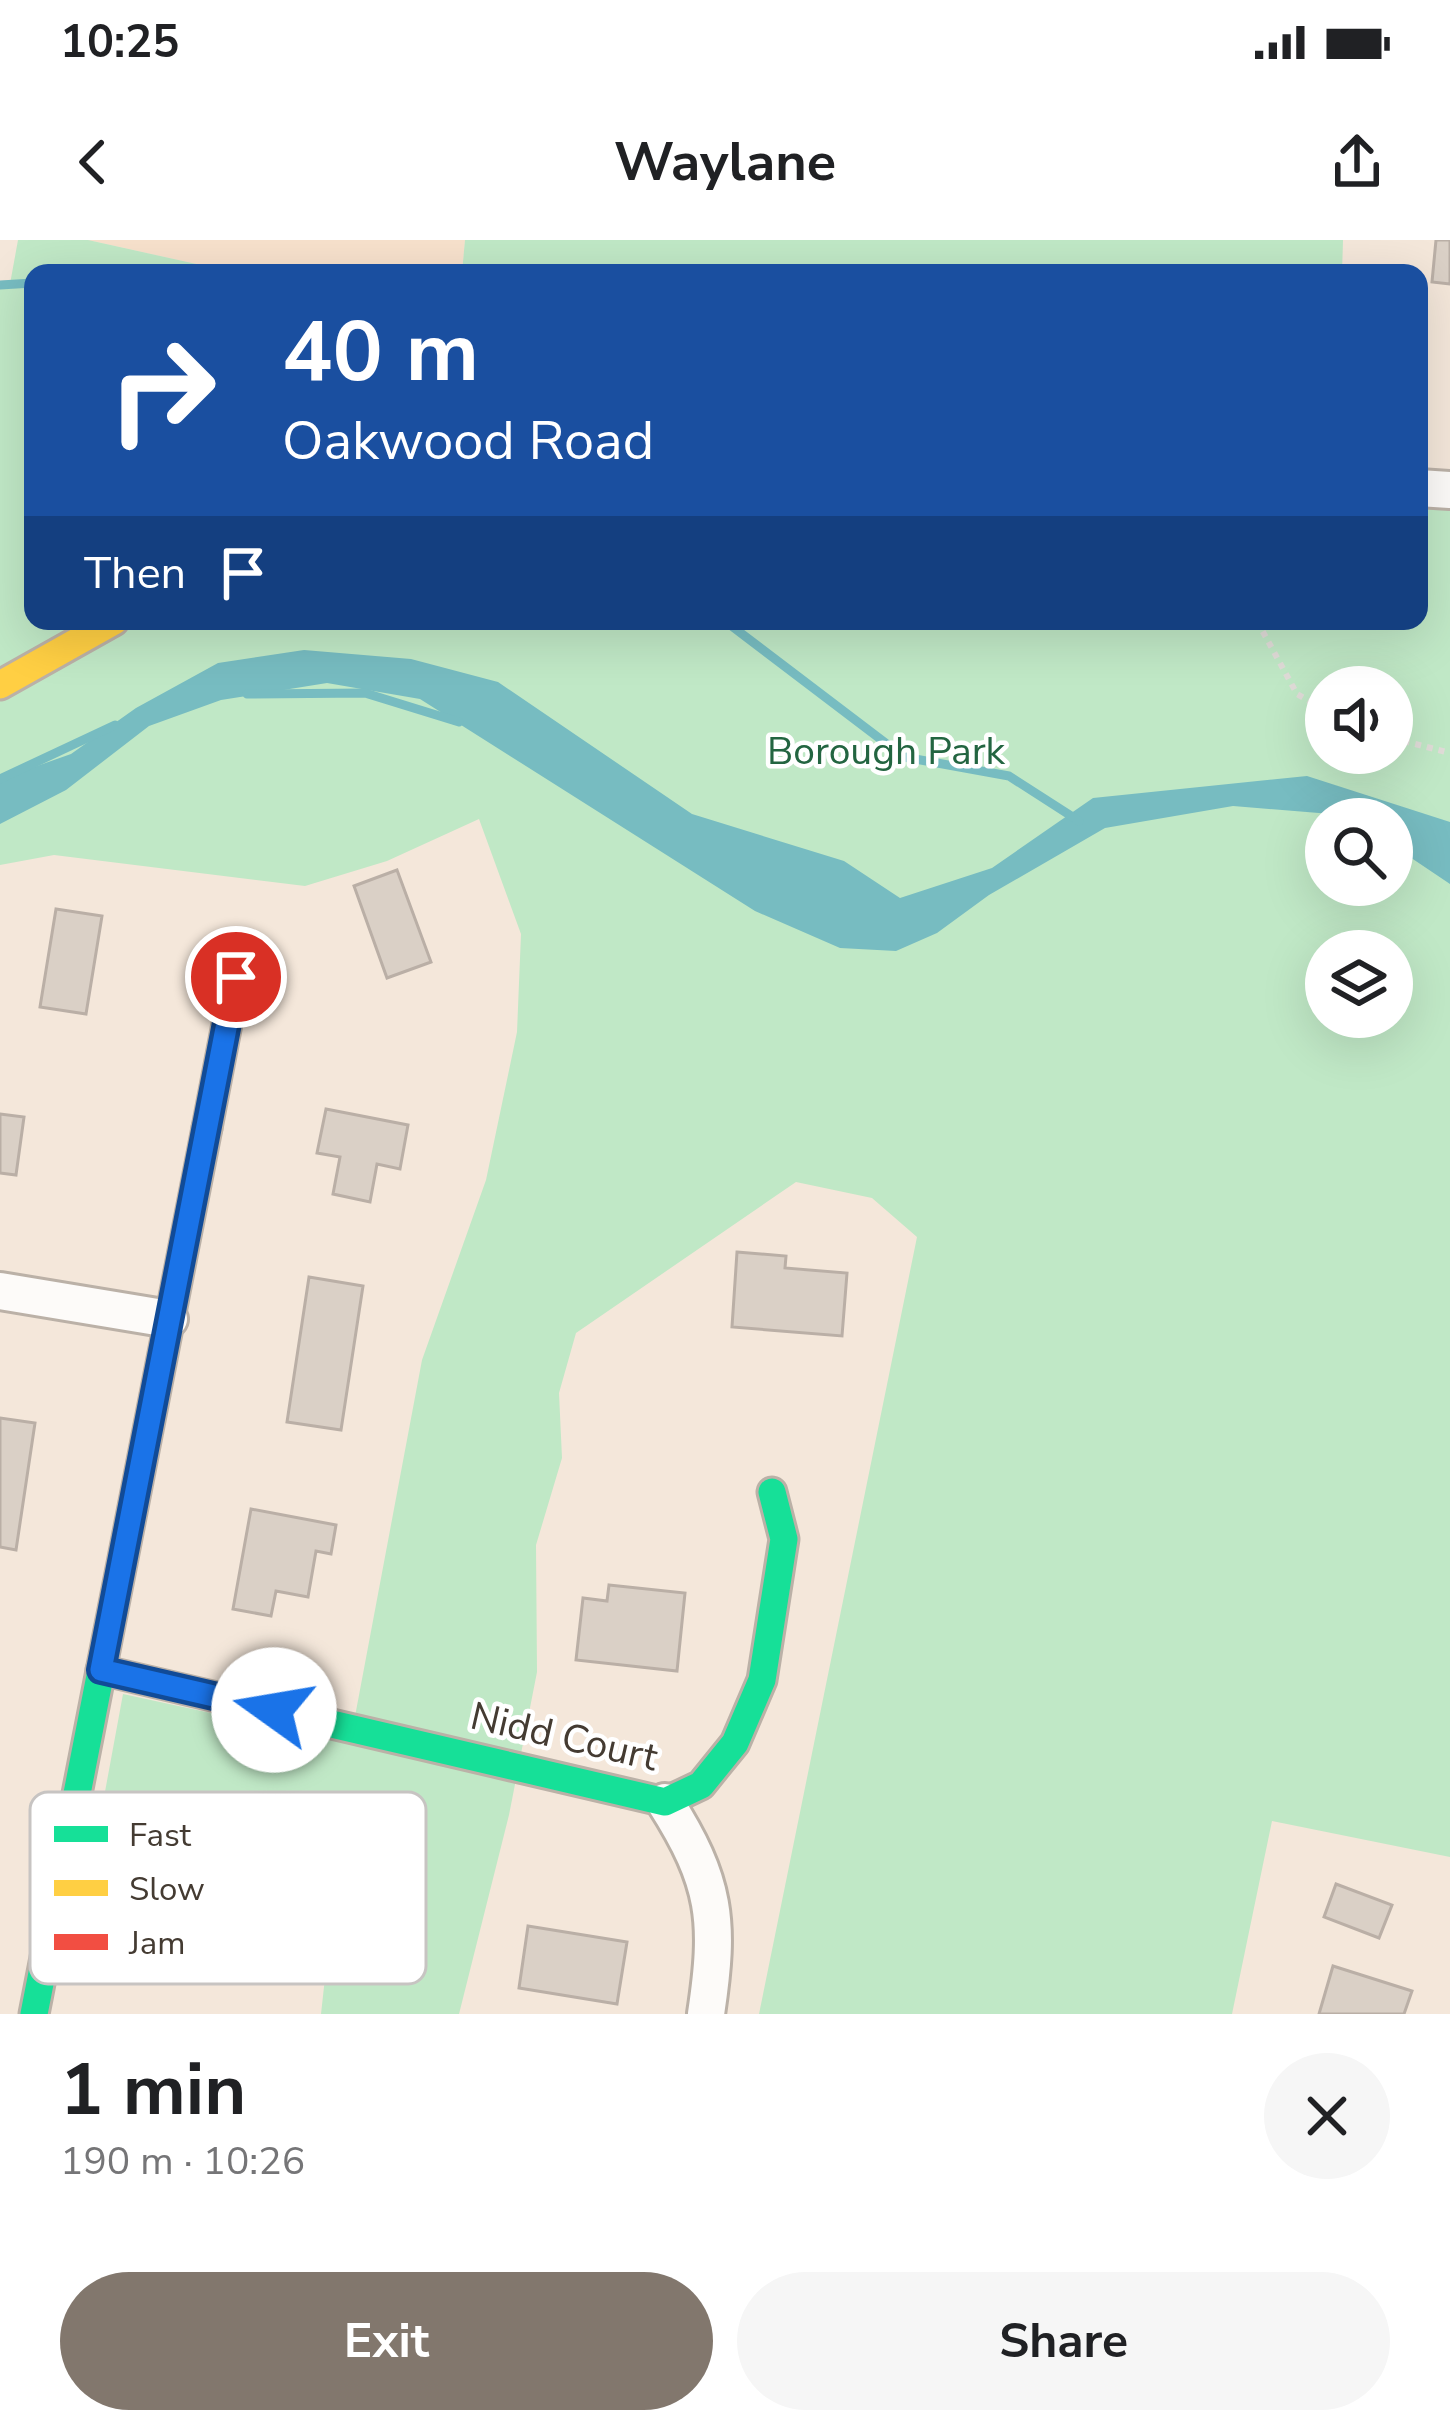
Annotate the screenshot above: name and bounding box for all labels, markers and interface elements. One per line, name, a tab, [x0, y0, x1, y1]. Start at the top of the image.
text: 10:25	[60, 12, 179, 73]
text: Waylane	[614, 125, 836, 199]
icon: back	[60, 129, 126, 195]
icon: share	[1324, 129, 1390, 195]
text: 40 m	[282, 295, 479, 410]
icon: right	[84, 312, 240, 468]
text: Oakwood Road	[282, 404, 654, 478]
icon: arrive	[210, 540, 276, 606]
text: Then	[84, 543, 186, 604]
map controls	[1305, 666, 1413, 1038]
button: sound	[1305, 666, 1413, 774]
park label: Borough Park	[767, 725, 1006, 778]
button: search	[1305, 798, 1413, 906]
pin	[185, 926, 287, 1028]
button: layers	[1305, 930, 1413, 1038]
icon: arrive	[203, 944, 269, 1010]
position arrow	[211, 1647, 337, 1773]
street label: Nidd Court	[465, 1690, 663, 1784]
legend	[30, 1792, 426, 1984]
text: Fast	[129, 1813, 192, 1858]
text: Slow	[129, 1867, 205, 1912]
text: Jam	[128, 1921, 185, 1966]
text: 1 min	[60, 2041, 246, 2139]
button: close	[1264, 2053, 1390, 2179]
text: 190 m · 10:26	[60, 2135, 305, 2188]
button: Exit	[60, 2272, 713, 2410]
button: Share	[737, 2272, 1390, 2410]

